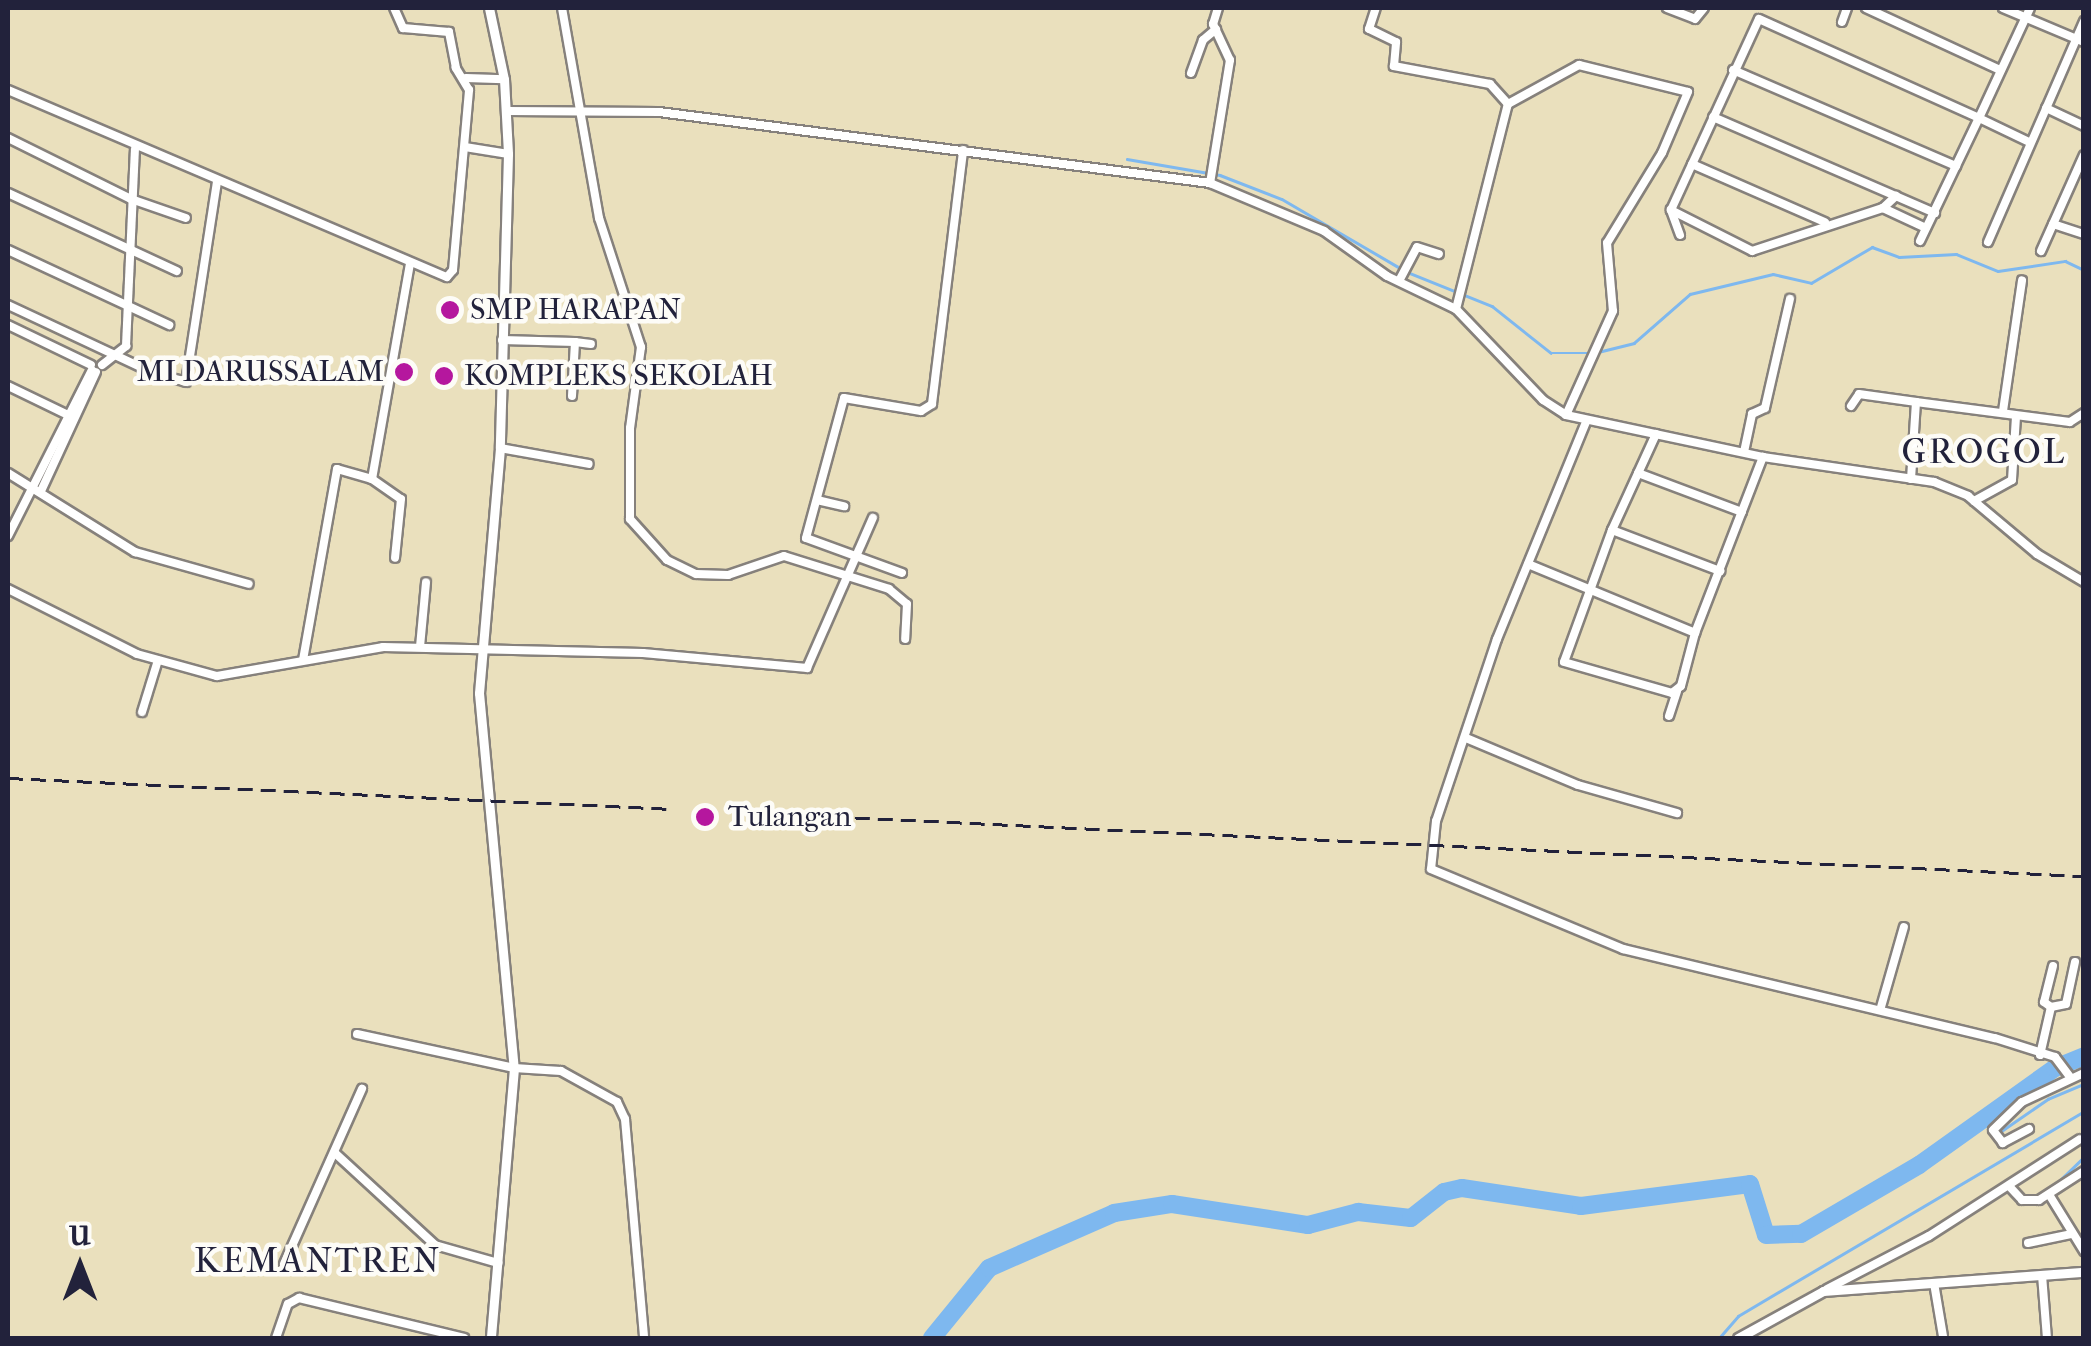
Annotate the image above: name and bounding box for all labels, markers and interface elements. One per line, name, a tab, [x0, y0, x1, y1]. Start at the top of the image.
place label: SMP HARAPAN	[470, 292, 681, 328]
marker: SMP HARAPAN	[439, 299, 461, 321]
place label: MI DARUSSALAM	[137, 354, 384, 390]
place label: KOMPLEKS SEKOLAH	[464, 358, 773, 394]
marker: MI DARUSSALAM	[393, 361, 415, 383]
marker: KOMPLEKS SEKOLAH	[433, 365, 455, 387]
district label: GROGOL	[1902, 431, 2066, 473]
place label: Tulangan	[728, 799, 851, 835]
marker: Tulangan	[692, 804, 718, 830]
north arrow	[30, 1216, 130, 1316]
text: U	[69, 1219, 91, 1252]
district label: KEMANTREN	[194, 1240, 442, 1282]

